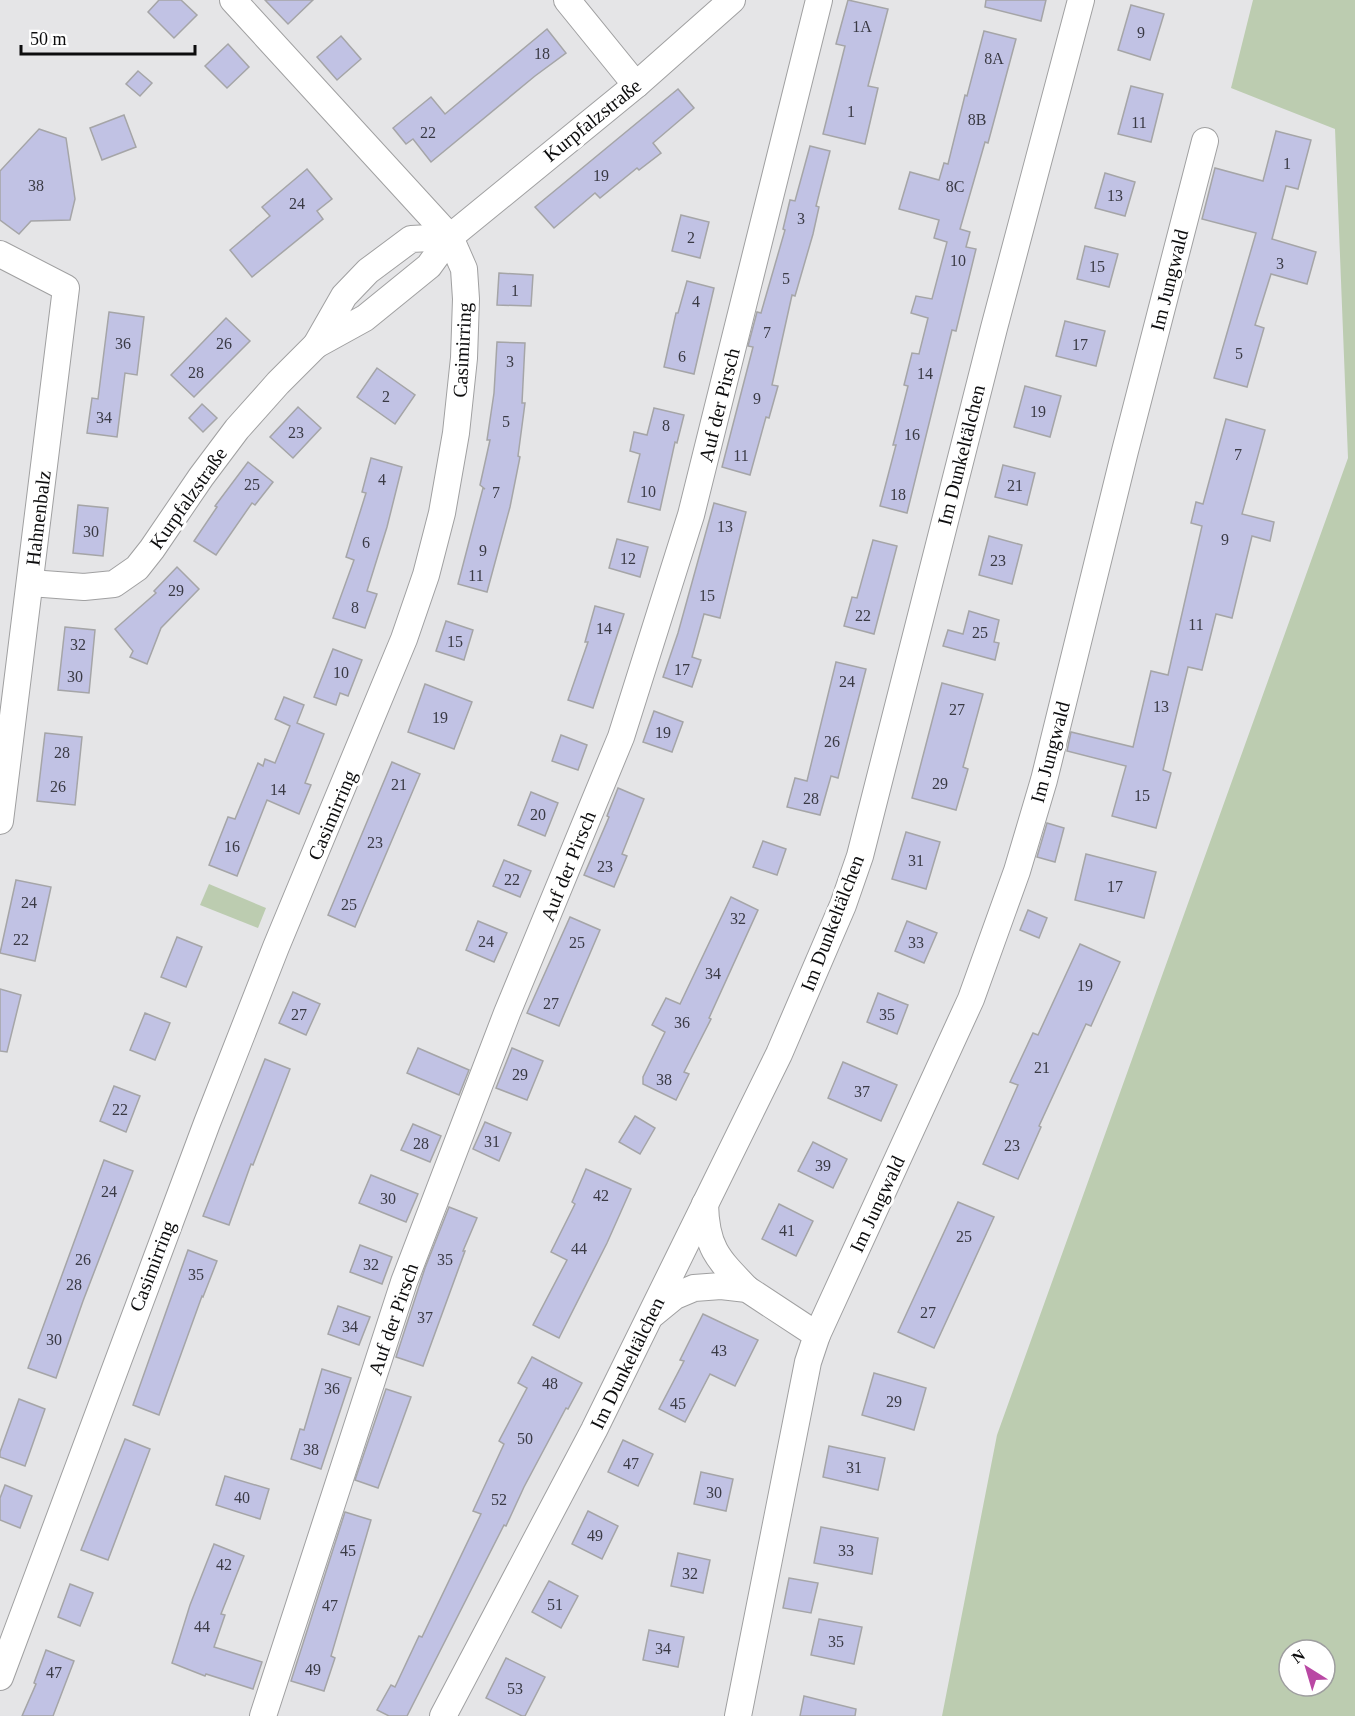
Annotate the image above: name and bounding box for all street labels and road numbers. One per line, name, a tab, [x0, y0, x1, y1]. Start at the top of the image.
street label: Kurpfalzstraße	[539, 74, 646, 167]
street label: Im Jungwald	[1146, 227, 1193, 333]
street label: Casimirring	[449, 302, 476, 398]
street label: Auf der Pirsch	[694, 346, 744, 464]
street label: Im Dunkeltälchen	[933, 383, 989, 527]
street label: Kurpfalzstraße	[145, 443, 232, 554]
street label: Hahnenbalz	[21, 469, 55, 567]
street label: Im Jungwald	[1026, 699, 1075, 805]
street label: Casimirring	[303, 767, 362, 864]
street label: Auf der Pirsch	[536, 808, 600, 924]
street label: Im Dunkeltälchen	[796, 852, 868, 994]
street label: Im Jungwald	[845, 1152, 910, 1256]
street label: Casimirring	[125, 1217, 180, 1315]
street label: Auf der Pirsch	[364, 1260, 422, 1378]
street label: Im Dunkeltälchen	[586, 1294, 668, 1432]

